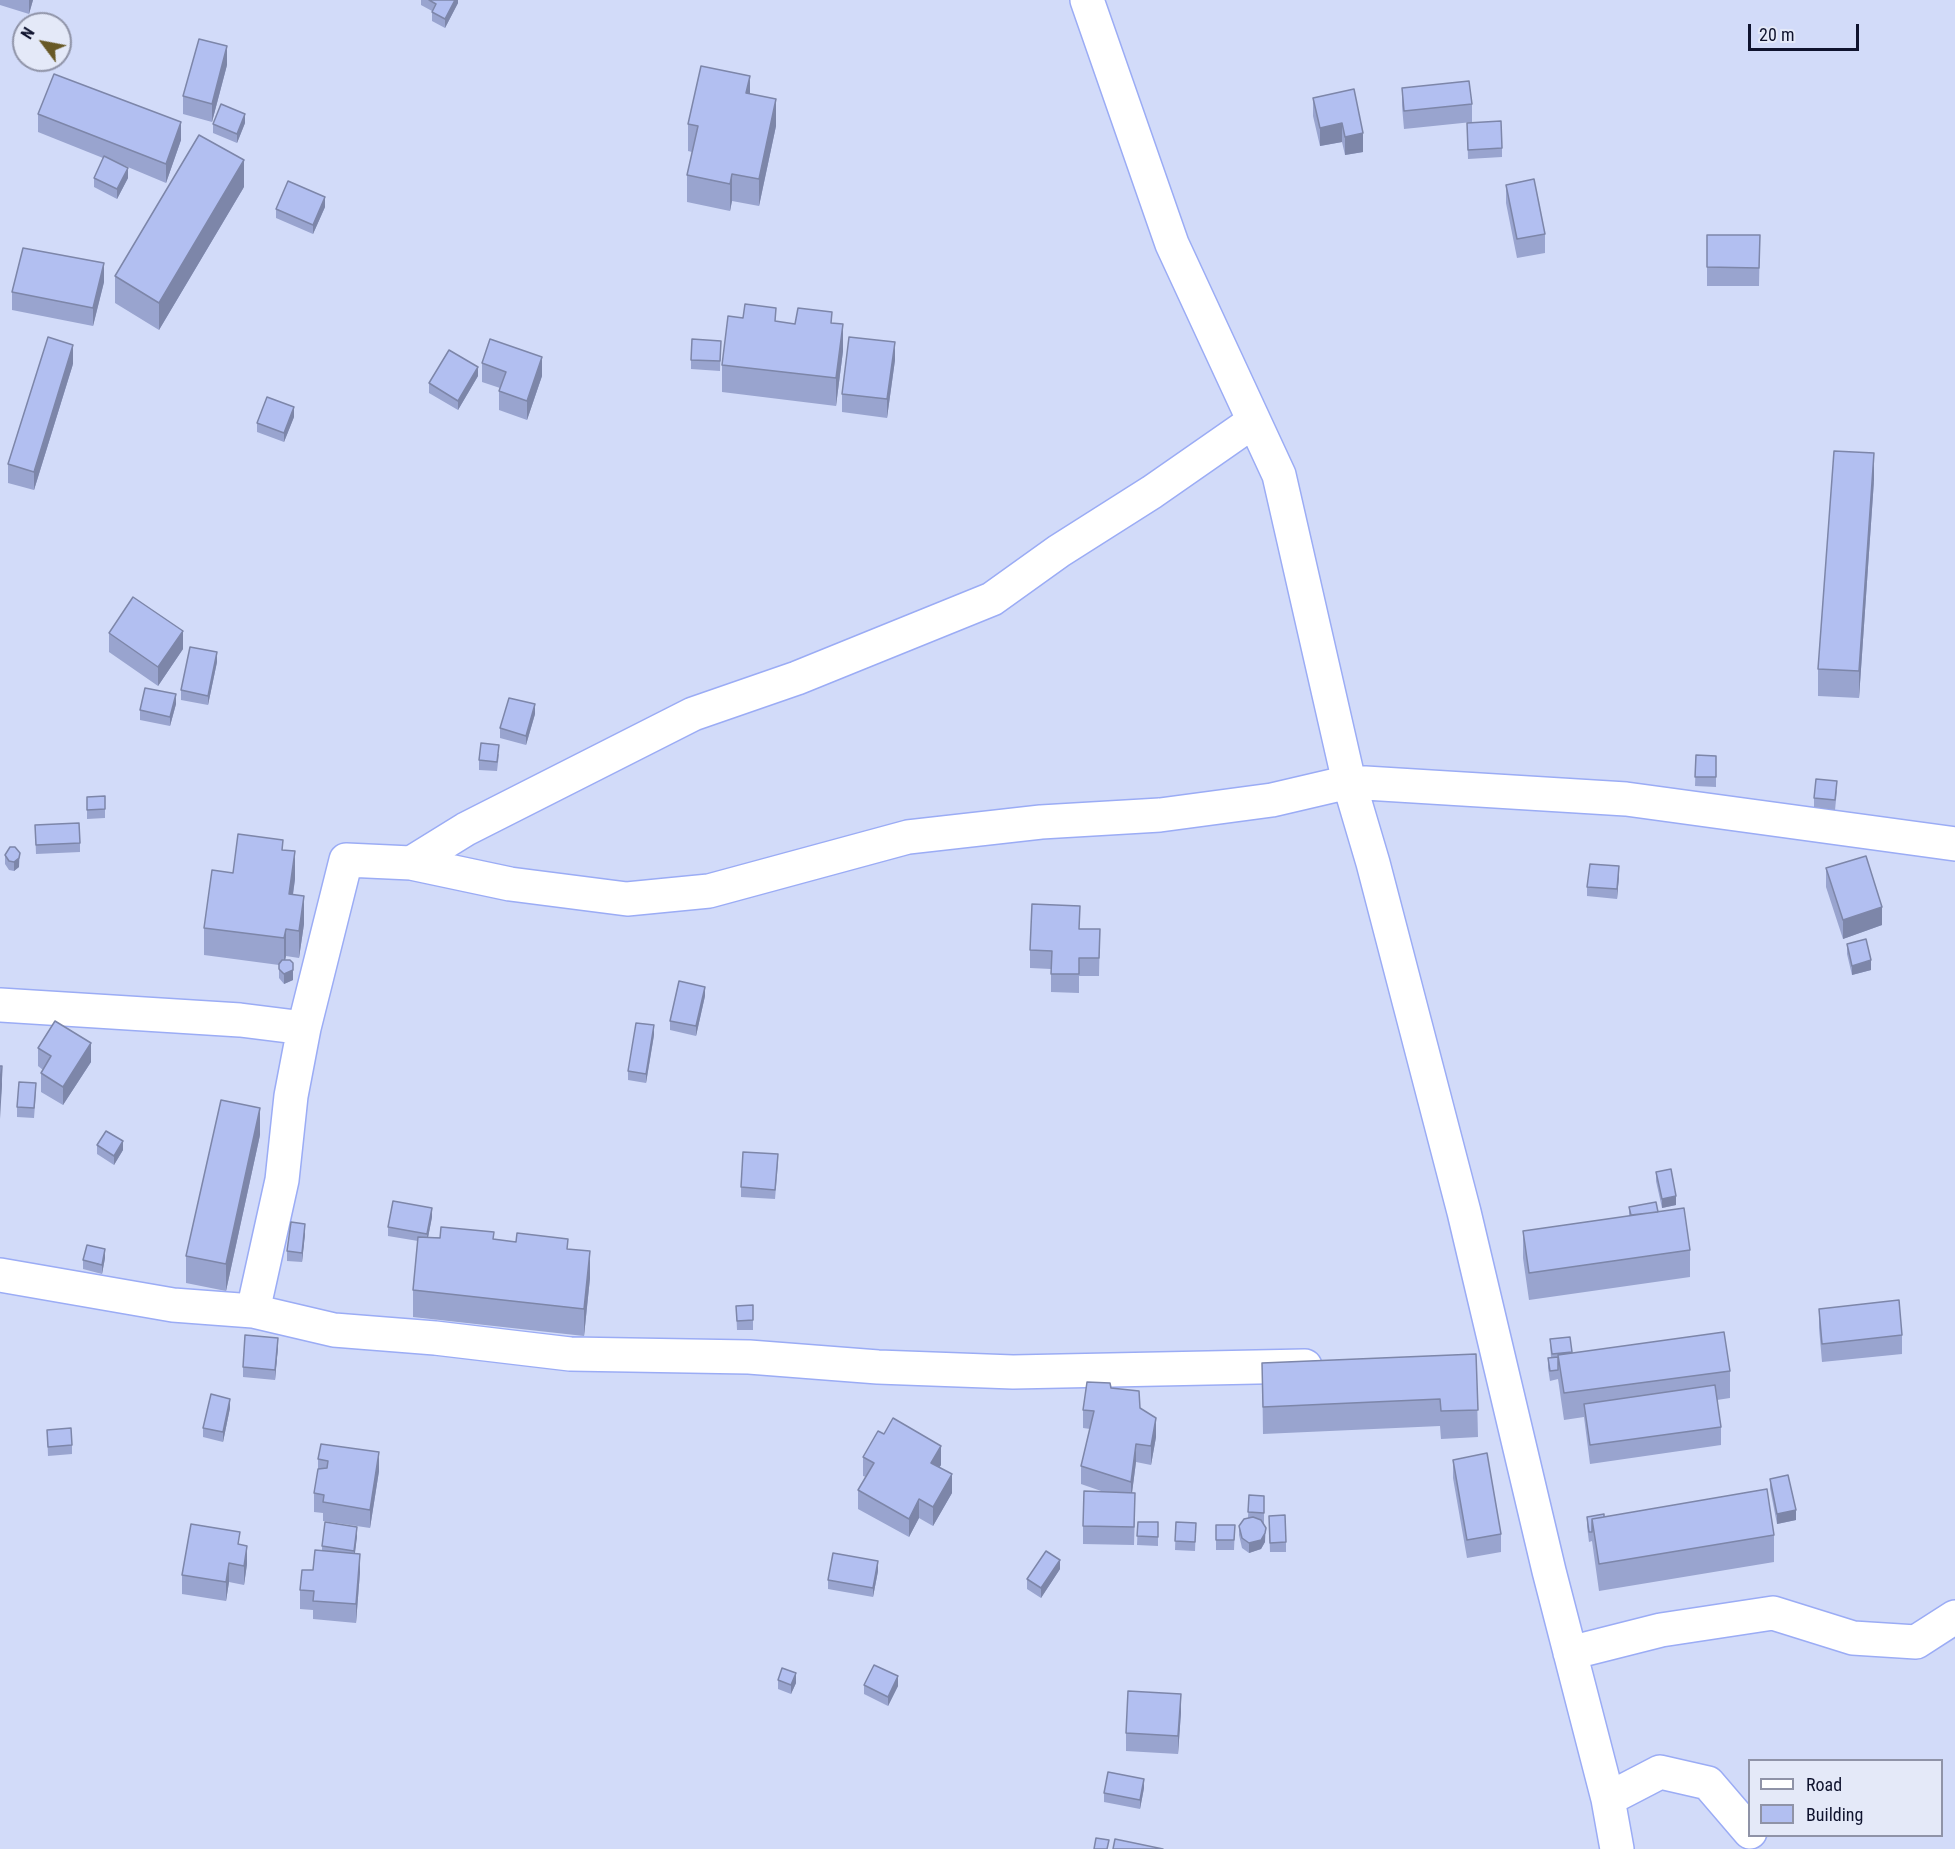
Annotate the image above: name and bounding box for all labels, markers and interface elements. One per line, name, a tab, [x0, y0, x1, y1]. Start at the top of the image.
north arrow	[12, 12, 72, 72]
scale bar	[1751, 12, 1862, 50]
text: N	[17, 24, 39, 42]
text: 20 m	[1759, 24, 1794, 45]
legend	[1748, 1759, 1943, 1837]
text: Road	[1806, 1774, 1842, 1795]
text: Building	[1806, 1804, 1863, 1825]

